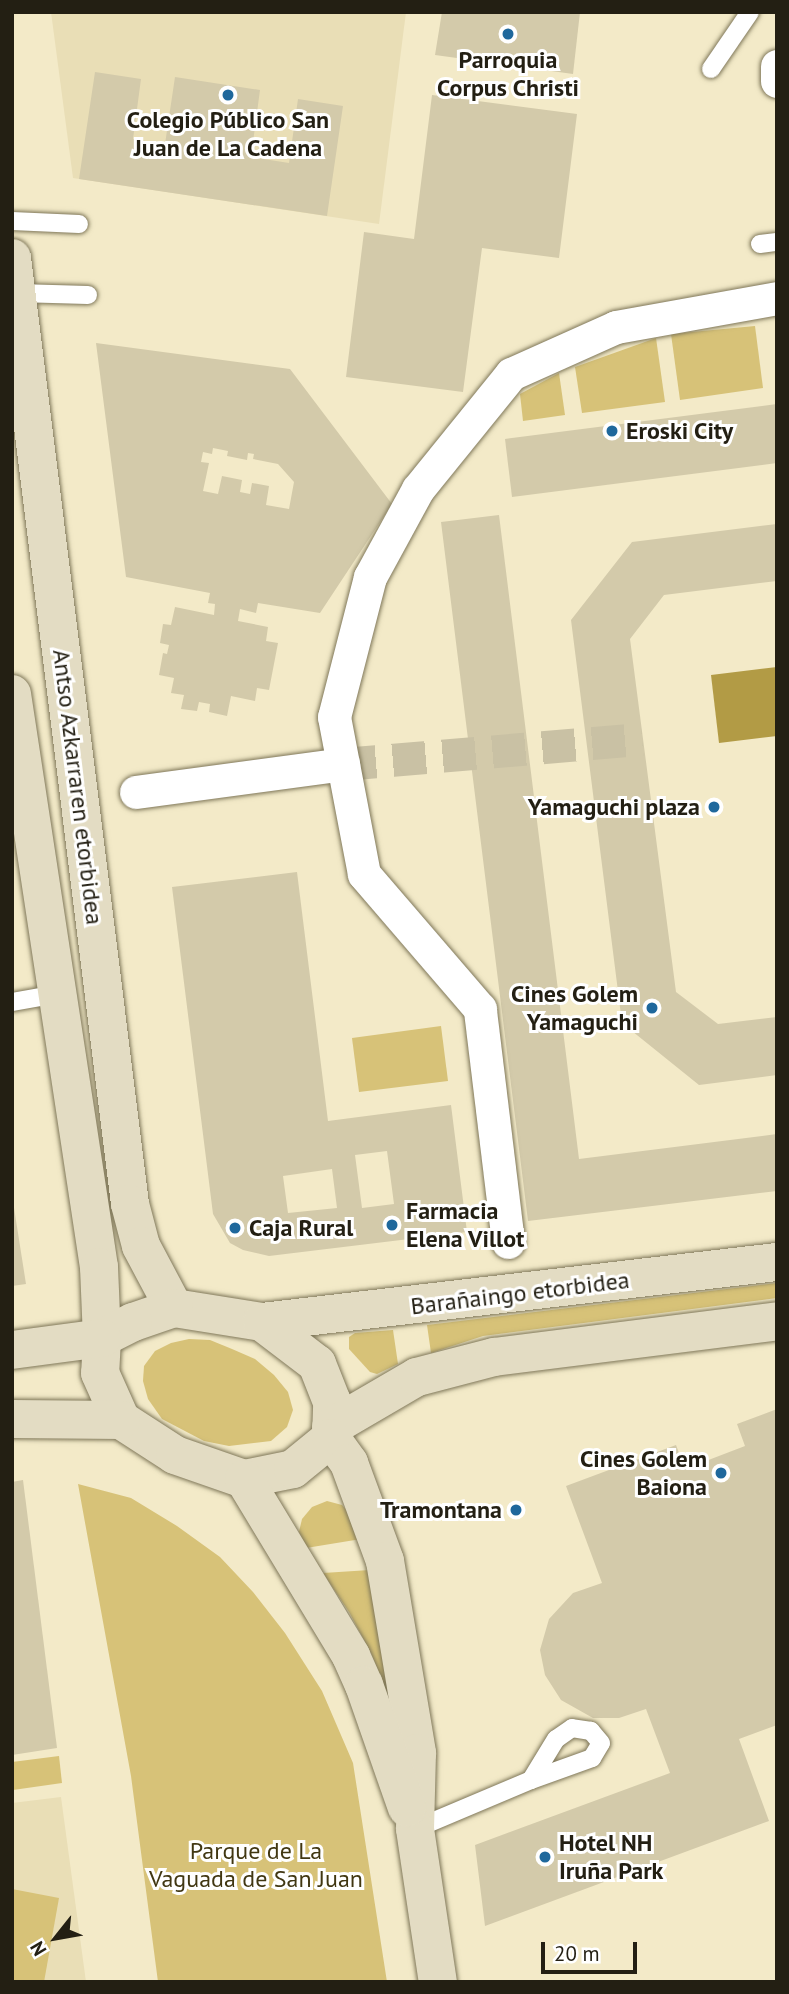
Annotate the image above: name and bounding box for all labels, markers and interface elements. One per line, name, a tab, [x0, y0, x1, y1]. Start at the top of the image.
marker: Parroquia Corpus Christi	[500, 26, 516, 42]
place label: Parroquia Corpus Christi	[437, 46, 579, 102]
marker: Colegio Público San Juan de La Cadena	[220, 87, 236, 103]
place label: Colegio Público San Juan de La Cadena	[127, 106, 329, 162]
place label: Eroski City	[626, 417, 733, 445]
marker: Eroski City	[604, 423, 620, 439]
street label: Antso Azkarraren etorbidea	[47, 647, 109, 927]
place label: Yamaguchi plaza	[528, 793, 700, 821]
marker: Yamaguchi plaza	[706, 799, 722, 815]
place label: Cines Golem Yamaguchi	[511, 980, 638, 1036]
marker: Cines Golem Yamaguchi	[644, 1000, 660, 1016]
place label: Farmacia Elena Villot	[406, 1197, 525, 1253]
place label: Caja Rural	[249, 1214, 353, 1242]
marker: Farmacia Elena Villot	[384, 1217, 400, 1233]
marker: Caja Rural	[227, 1220, 243, 1236]
street label: Barañaingo etorbidea	[409, 1265, 631, 1321]
place label: Cines Golem Baiona	[580, 1445, 707, 1501]
marker: Cines Golem Baiona	[713, 1465, 729, 1481]
place label: Tramontana	[380, 1496, 502, 1524]
marker: Tramontana	[508, 1502, 524, 1518]
place label: Hotel NH Iruña Park	[559, 1829, 663, 1885]
park label: Parque de La Vaguada de San Juan	[149, 1837, 363, 1893]
marker: Hotel NH Iruña Park	[537, 1849, 553, 1865]
north arrow	[21, 1903, 91, 1973]
scale bar	[544, 1927, 640, 1971]
text: N	[25, 1937, 52, 1960]
text: 20 m	[554, 1940, 600, 1967]

